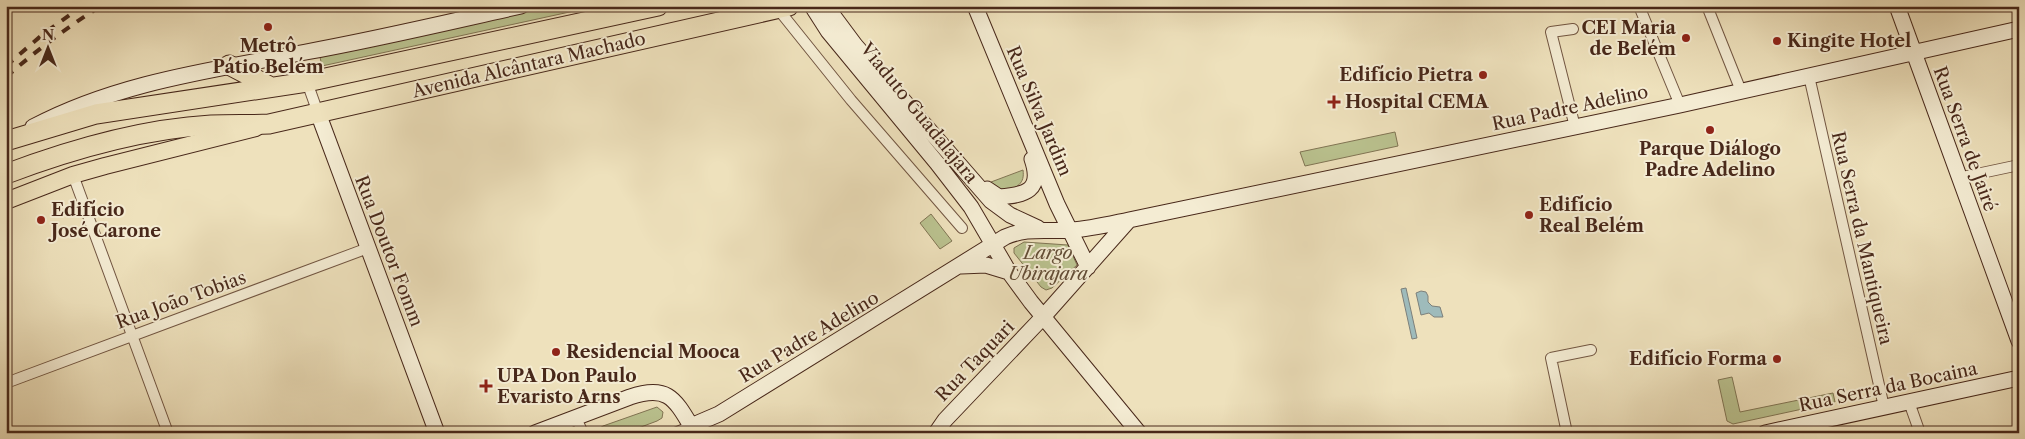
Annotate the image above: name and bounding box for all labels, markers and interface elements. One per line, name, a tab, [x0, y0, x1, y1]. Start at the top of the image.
place label: CEI Maria de Belém	[1581, 17, 1677, 60]
marker: Metrô Pátio Belém	[262, 21, 274, 33]
north arrow	[22, 22, 72, 72]
text: N	[42, 26, 54, 44]
street label: Avenida Alcântara Machado	[409, 27, 648, 103]
place label: Kingite Hotel	[1787, 30, 1911, 52]
marker: CEI Maria de Belém	[1680, 32, 1692, 44]
place label: Metrô Pátio Belém	[212, 35, 324, 78]
marker: Kingite Hotel	[1771, 35, 1783, 47]
street label: Viaduto Guadalajara	[855, 38, 983, 188]
street label: Rua Silva Jardim	[1002, 43, 1076, 180]
street label: Rua Serra de Jairé	[1929, 63, 2001, 215]
place label: Edifício Pietra	[1339, 64, 1474, 86]
marker: Edifício Pietra	[1477, 69, 1489, 81]
street label: Rua Padre Adelino	[1490, 81, 1650, 135]
place label: Hospital CEMA	[1345, 91, 1489, 113]
marker: Hospital CEMA	[1327, 95, 1341, 109]
marker: Parque Diálogo Padre Adelino	[1704, 124, 1716, 136]
street label: Rua Serra da Mantiqueira	[1827, 129, 1897, 347]
place label: Parque Diálogo Padre Adelino	[1639, 138, 1781, 181]
street label: Rua Doutor Fomm	[350, 172, 428, 330]
place label: Edifício Real Belém	[1539, 194, 1644, 237]
place label: Edifício José Carone	[48, 199, 161, 242]
marker: Edifício Real Belém	[1523, 209, 1535, 221]
marker: Edifício José Carone	[35, 214, 47, 226]
park label: Largo Ubirajara	[1008, 242, 1088, 285]
street label: Rua João Tobias	[113, 266, 249, 334]
street label: Rua Padre Adelino	[735, 287, 883, 387]
street label: Rua Taquari	[931, 316, 1019, 406]
place label: Residencial Mooca	[566, 341, 740, 363]
marker: Residencial Mooca	[550, 346, 562, 358]
place label: Edifício Forma	[1629, 348, 1768, 370]
marker: Edifício Forma	[1771, 353, 1783, 365]
street label: Rua Serra da Bocaina	[1797, 357, 1980, 417]
place label: UPA Don Paulo Evaristo Arns	[497, 365, 637, 408]
marker: UPA Don Paulo Evaristo Arns	[479, 379, 493, 393]

